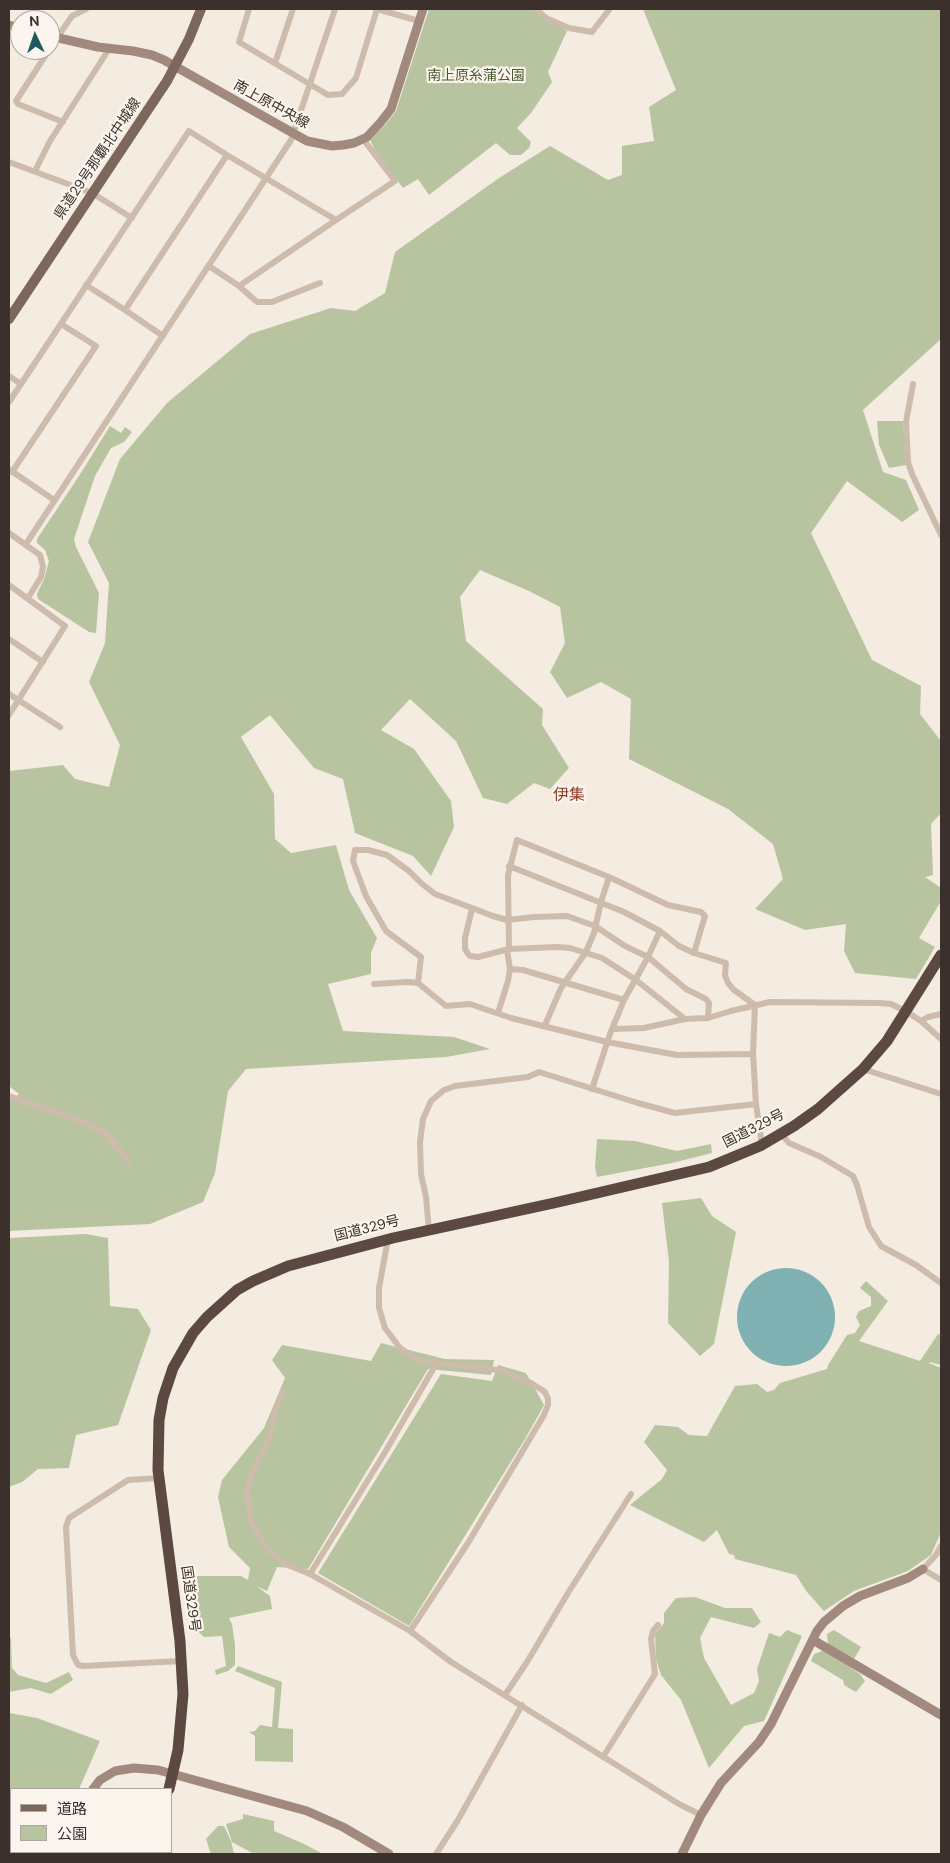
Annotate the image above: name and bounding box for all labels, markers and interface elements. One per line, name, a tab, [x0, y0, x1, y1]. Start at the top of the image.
north arrow	[10, 10, 60, 60]
text: N	[29, 12, 40, 30]
park label: 南上原糸蒲公園	[427, 68, 525, 84]
street label: 南上原中央線	[230, 77, 312, 133]
street label: 県道29号那覇北中城線	[51, 95, 145, 223]
district label: 伊集	[553, 786, 585, 806]
street label: 国道329号	[720, 1106, 788, 1152]
street label: 国道329号	[332, 1213, 402, 1245]
street label: 国道329号	[177, 1565, 203, 1633]
legend	[10, 1788, 172, 1853]
text: 道路	[57, 1799, 87, 1819]
text: 公園	[57, 1824, 87, 1844]

